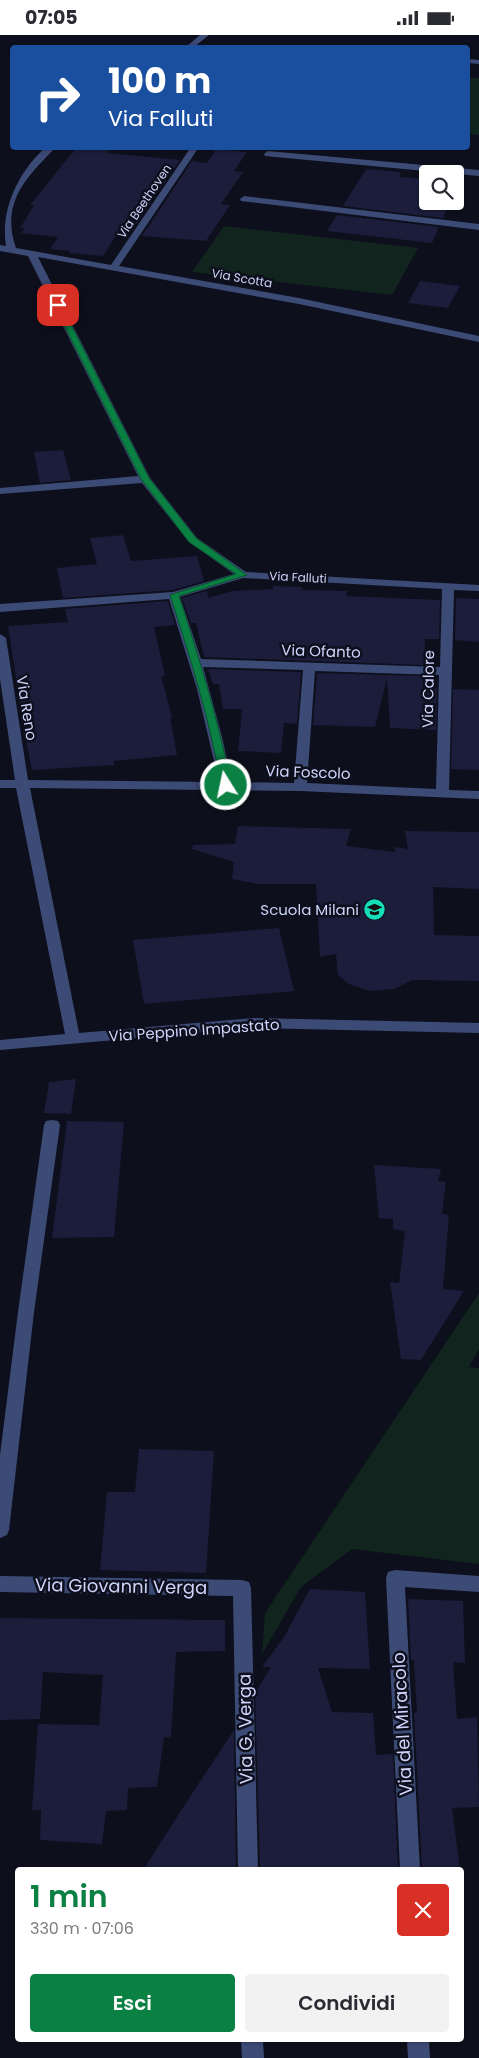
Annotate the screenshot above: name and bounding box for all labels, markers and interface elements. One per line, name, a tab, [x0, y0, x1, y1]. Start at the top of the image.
text: 07:05	[25, 4, 78, 31]
text: 100 m	[108, 56, 211, 105]
icon: right	[25, 65, 90, 130]
text: Via Falluti	[108, 103, 213, 134]
street label: Via Beethoven	[113, 161, 175, 241]
map controls	[419, 165, 464, 210]
button: search	[419, 165, 464, 210]
street label: Via Scotta	[210, 264, 274, 292]
pin	[37, 284, 79, 326]
icon: arrive	[44, 291, 72, 319]
street label: Via Falluti	[269, 567, 327, 587]
street label: Via Ofanto	[281, 639, 361, 663]
street label: Via Calore	[417, 650, 439, 728]
street label: Via Reno	[11, 674, 43, 742]
position arrow	[199, 758, 251, 810]
street label: Via Foscolo	[265, 760, 351, 784]
school or university icon: Scuola Milani	[363, 897, 387, 921]
place label: Scuola Milani	[260, 899, 359, 920]
street label: Via Peppino Impastato	[108, 1014, 280, 1046]
street label: Via Giovanni Verga	[35, 1572, 207, 1600]
street label: Via del Miracolo	[386, 1652, 418, 1796]
street label: Via G. Verga	[232, 1674, 258, 1784]
text: 1 min	[30, 1875, 108, 1918]
button: close	[397, 1884, 449, 1936]
text: 330 m · 07:06	[30, 1917, 134, 1940]
button: Esci	[30, 1974, 235, 2032]
button: Condividi	[245, 1974, 449, 2032]

